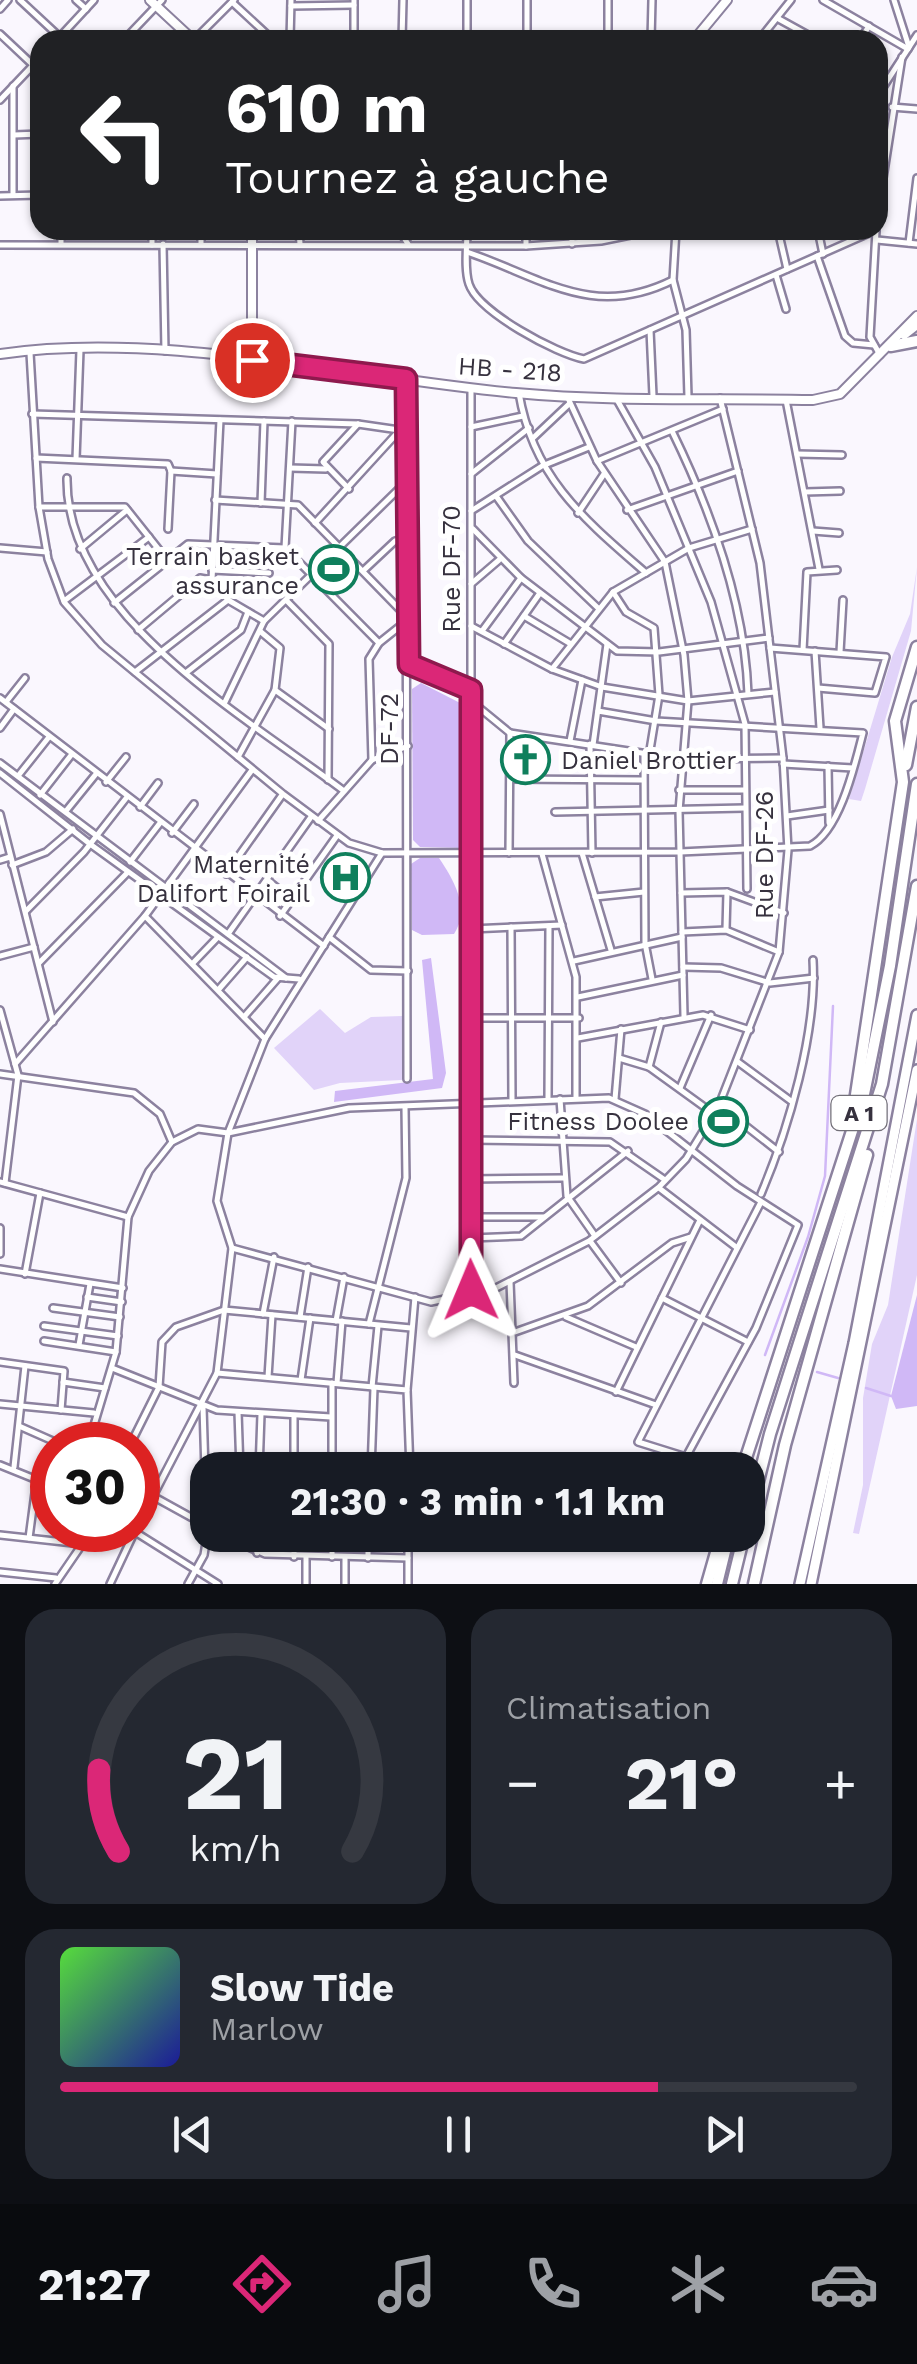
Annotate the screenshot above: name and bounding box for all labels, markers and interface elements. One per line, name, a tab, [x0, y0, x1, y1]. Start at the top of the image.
text: 610 m	[225, 67, 428, 149]
icon: left	[60, 70, 190, 200]
text: Tournez à gauche	[225, 151, 610, 204]
pin	[210, 318, 295, 403]
icon: arrive	[225, 333, 280, 388]
street label: HB - 218	[457, 351, 563, 388]
street label: Rue DF-70	[437, 505, 466, 633]
place label: Terrain basket assurance	[126, 542, 300, 600]
sports icon: Terrain basket assurance	[308, 544, 360, 596]
street label: DF-72	[375, 693, 404, 765]
church icon: Daniel Brottier	[500, 734, 552, 786]
place label: Daniel Brottier	[561, 746, 737, 775]
street label: Rue DF-26	[750, 791, 779, 919]
place label: Maternité Dalifort Foirail	[137, 850, 310, 908]
hospital icon: Maternité Dalifort Foirail	[319, 852, 371, 904]
sports icon: Fitness Doolee	[698, 1095, 750, 1147]
road number: A 1	[832, 1096, 886, 1130]
place label: Fitness Doolee	[507, 1107, 689, 1136]
position arrow	[419, 1238, 523, 1342]
speed limit sign: 30	[30, 1422, 160, 1552]
text: 21:30 · 3 min · 1.1 km	[290, 1480, 665, 1524]
text: Climatisation	[506, 1689, 711, 1727]
text: 21	[182, 1712, 289, 1834]
text: 21°	[624, 1739, 739, 1827]
text: −	[506, 1751, 539, 1815]
text: +	[824, 1751, 857, 1815]
text: km/h	[189, 1828, 282, 1870]
text: Slow Tide	[210, 1966, 394, 2010]
text: Marlow	[210, 2010, 324, 2048]
icon: previous	[165, 2107, 220, 2162]
icon: pause	[431, 2107, 486, 2162]
icon: next	[697, 2107, 752, 2162]
icon: directions	[227, 2249, 297, 2319]
icon: music	[372, 2249, 442, 2319]
icon: phone	[518, 2249, 588, 2319]
icon: climate	[663, 2249, 733, 2319]
icon: car	[809, 2249, 879, 2319]
text: 21:27	[38, 2258, 151, 2311]

